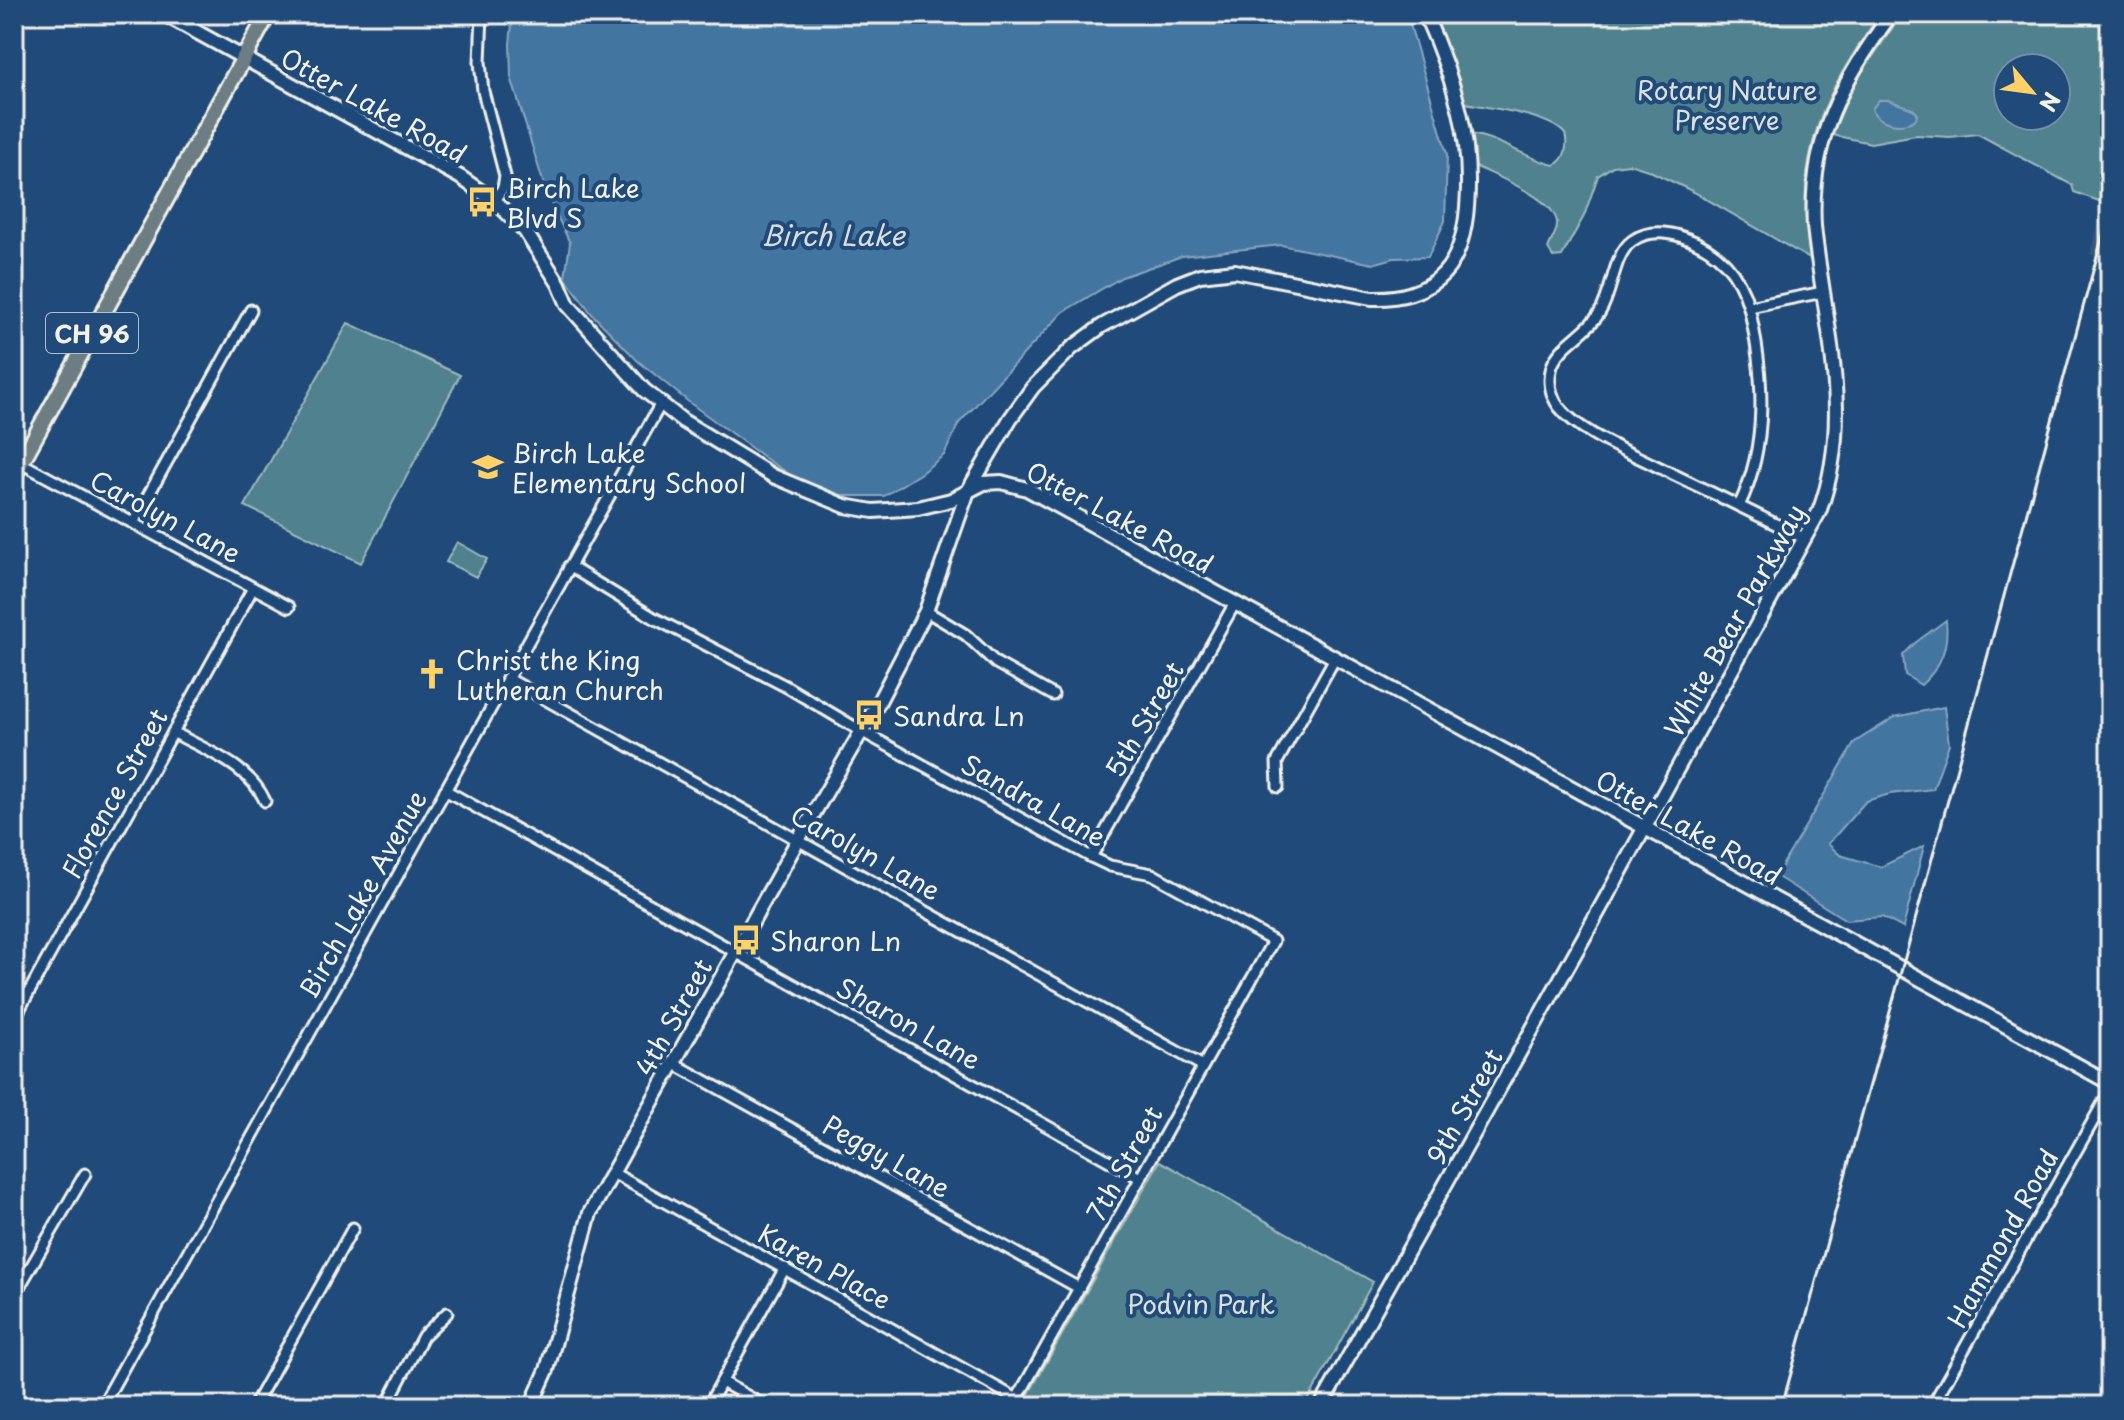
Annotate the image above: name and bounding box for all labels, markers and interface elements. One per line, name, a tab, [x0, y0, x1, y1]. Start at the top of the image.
street label: Otter Lake Road	[274, 38, 474, 172]
north arrow	[1992, 52, 2072, 132]
park label: Rotary Nature Preserve	[1637, 70, 1817, 139]
text: N	[2032, 87, 2069, 118]
place label: Birch Lake Blvd S	[506, 168, 640, 237]
bus stop icon: Birch Lake Blvd S	[465, 185, 499, 219]
water label: Birch Lake	[761, 213, 907, 256]
road number: CH 96	[46, 313, 138, 353]
place label: Birch Lake Elementary School	[512, 433, 746, 502]
school or university icon: Birch Lake Elementary School	[471, 450, 505, 484]
street label: Otter Lake Road	[1019, 451, 1221, 583]
street label: Carolyn Lane	[83, 460, 249, 572]
street label: White Bear Parkway	[1654, 497, 1814, 743]
place label: Christ the King Lutheran Church	[456, 640, 664, 709]
street label: 5th Street	[1095, 654, 1193, 784]
church icon: Christ the King Lutheran Church	[415, 657, 449, 691]
place label: Sandra Ln	[893, 696, 1025, 735]
bus stop icon: Sandra Ln	[852, 698, 886, 732]
street label: Florence Street	[51, 701, 177, 885]
street label: Sandra Lane	[954, 744, 1114, 856]
street label: Otter Lake Road	[1589, 760, 1789, 894]
street label: Birch Lake Avenue	[289, 783, 435, 1005]
street label: Carolyn Lane	[784, 795, 948, 909]
place label: Sharon Ln	[770, 921, 901, 960]
bus stop icon: Sharon Ln	[729, 923, 763, 957]
street label: 4th Street	[625, 951, 721, 1083]
street label: Sharon Lane	[830, 967, 988, 1079]
street label: 9th Street	[1416, 1041, 1512, 1171]
street label: 7th Street	[1076, 1098, 1172, 1228]
street label: Peggy Lane	[816, 1105, 958, 1207]
street label: Hammond Road	[1937, 1141, 2067, 1335]
street label: Karen Place	[752, 1213, 898, 1319]
park label: Podvin Park	[1127, 1284, 1275, 1323]

